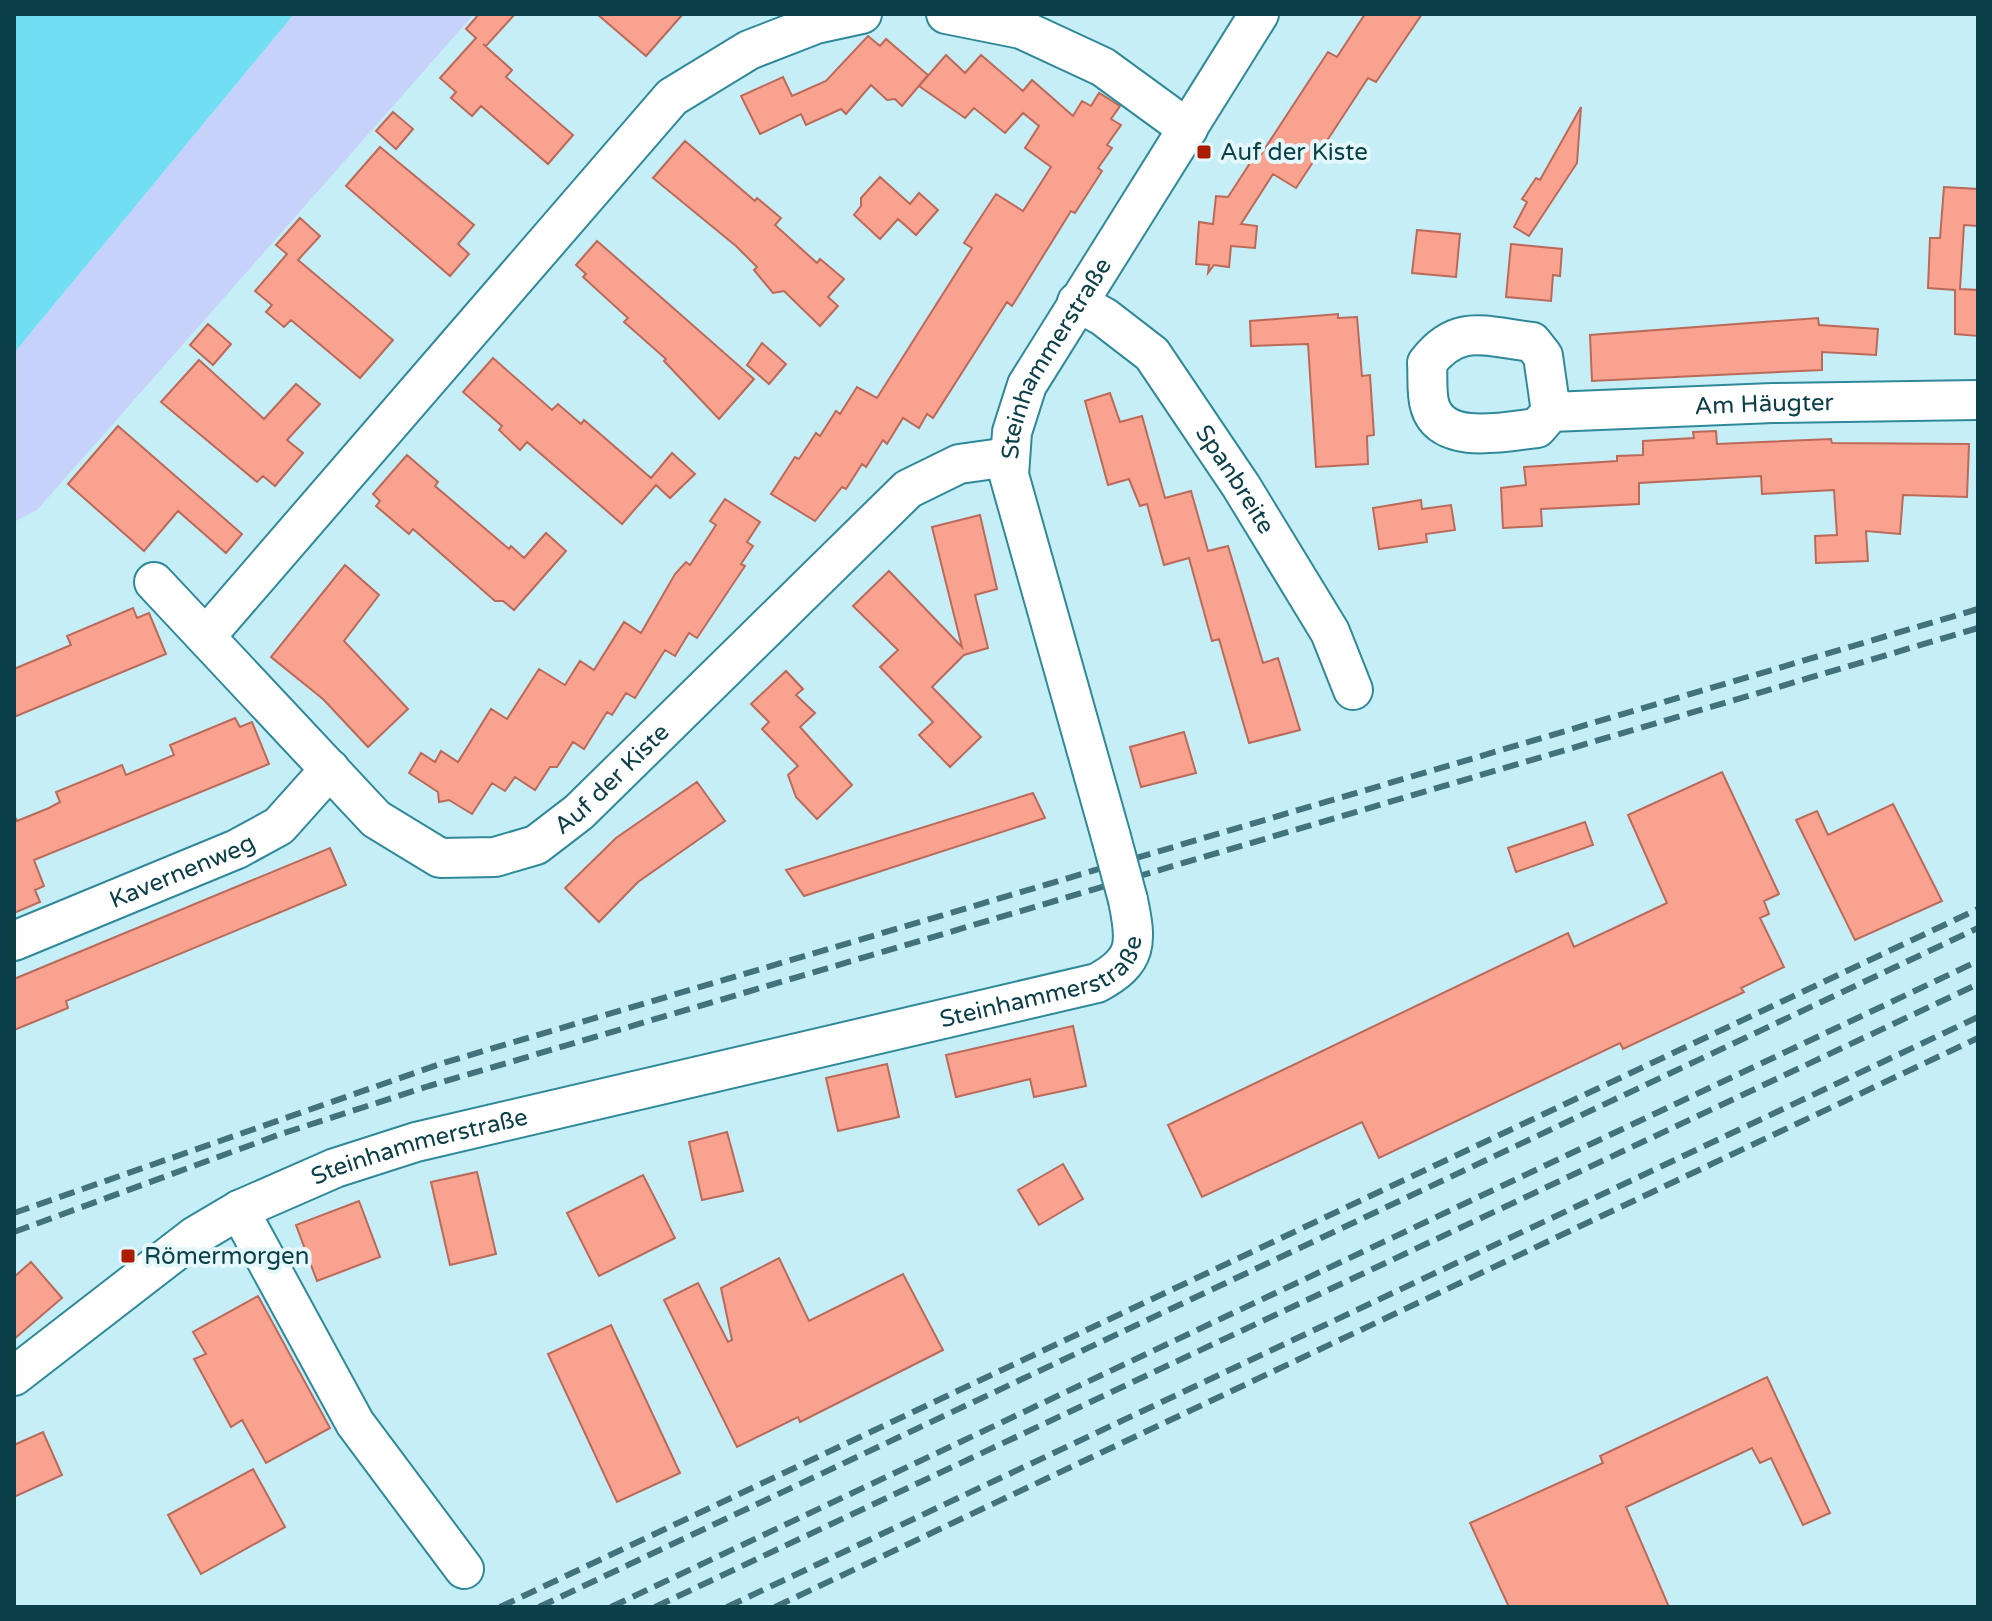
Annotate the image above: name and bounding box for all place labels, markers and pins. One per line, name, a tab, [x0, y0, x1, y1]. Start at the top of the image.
place label: Auf der Kiste	[1220, 138, 1368, 167]
marker: Auf der Kiste	[1195, 143, 1213, 161]
place label: Römermorgen	[144, 1242, 309, 1271]
marker: Römermorgen	[119, 1247, 137, 1265]

